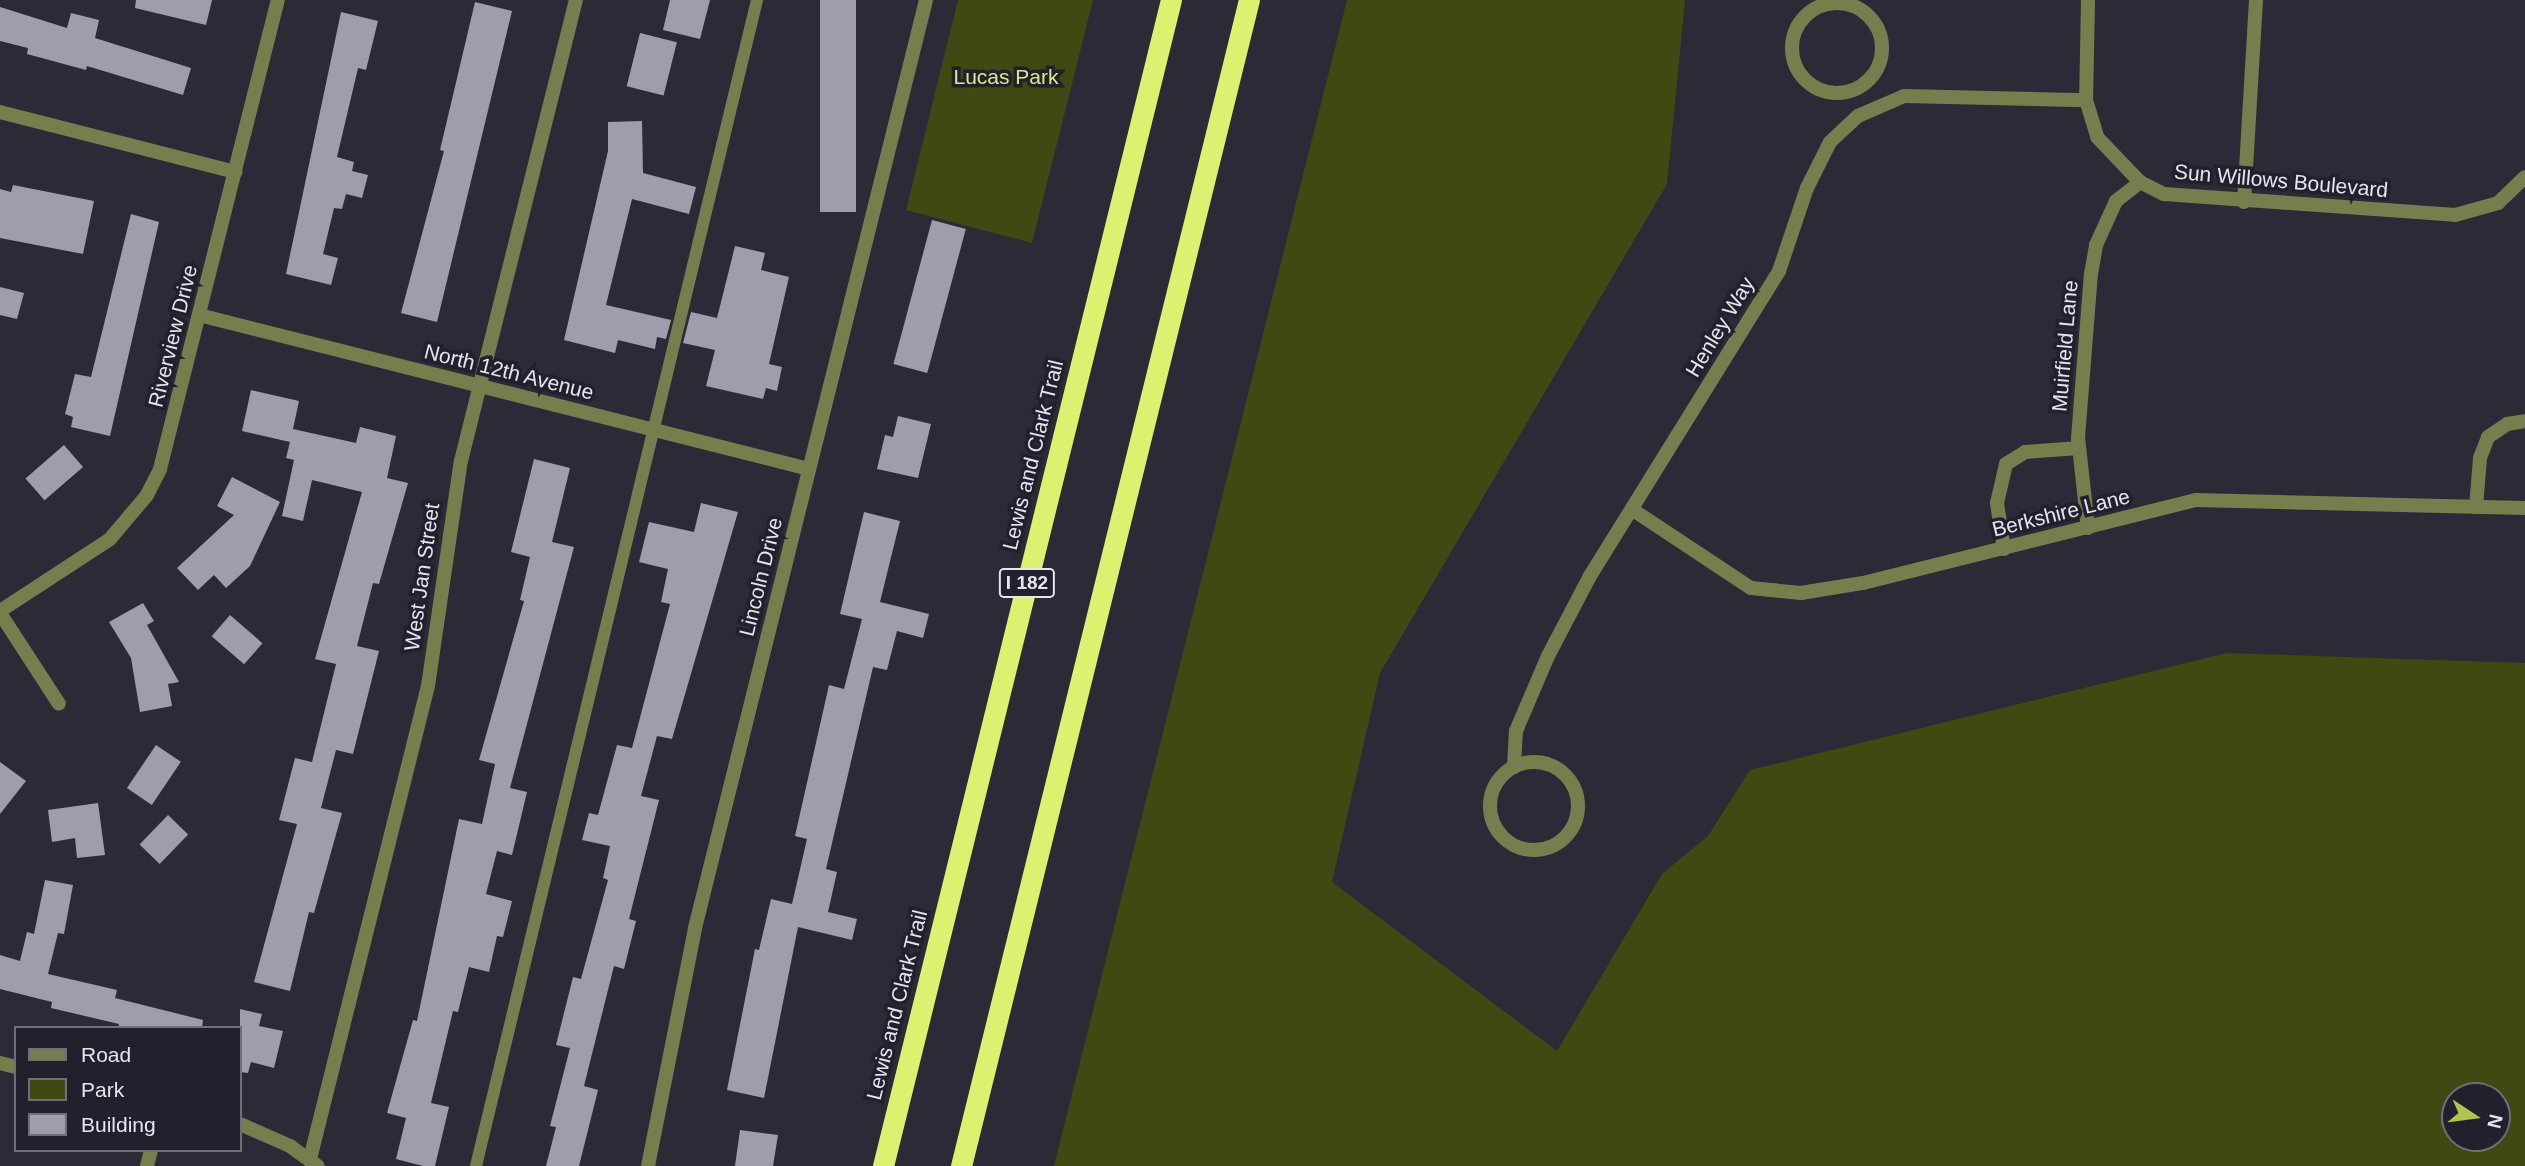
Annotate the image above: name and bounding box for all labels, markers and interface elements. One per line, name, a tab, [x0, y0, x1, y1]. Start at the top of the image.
park label: Lucas Park	[953, 64, 1059, 90]
street label: Sun Willows Boulevard	[2173, 159, 2389, 203]
street label: Riverview Drive	[143, 262, 203, 410]
street label: Henley Way	[1680, 272, 1760, 382]
street label: Muirfield Lane	[2047, 279, 2083, 413]
street label: North 12th Avenue	[421, 339, 597, 405]
street label: Lewis and Clark Trail	[997, 357, 1069, 553]
street label: Berkshire Lane	[1989, 484, 2133, 542]
street label: West Jan Street	[399, 501, 445, 653]
street label: Lincoln Drive	[734, 515, 788, 639]
road number: I 182	[997, 568, 1057, 598]
street label: Lewis and Clark Trail	[861, 907, 933, 1103]
legend	[14, 1026, 242, 1152]
text: Road	[81, 1043, 131, 1066]
text: Park	[81, 1078, 124, 1101]
north arrow	[2441, 1082, 2511, 1152]
text: N	[2483, 1112, 2507, 1130]
text: Building	[81, 1113, 156, 1136]

